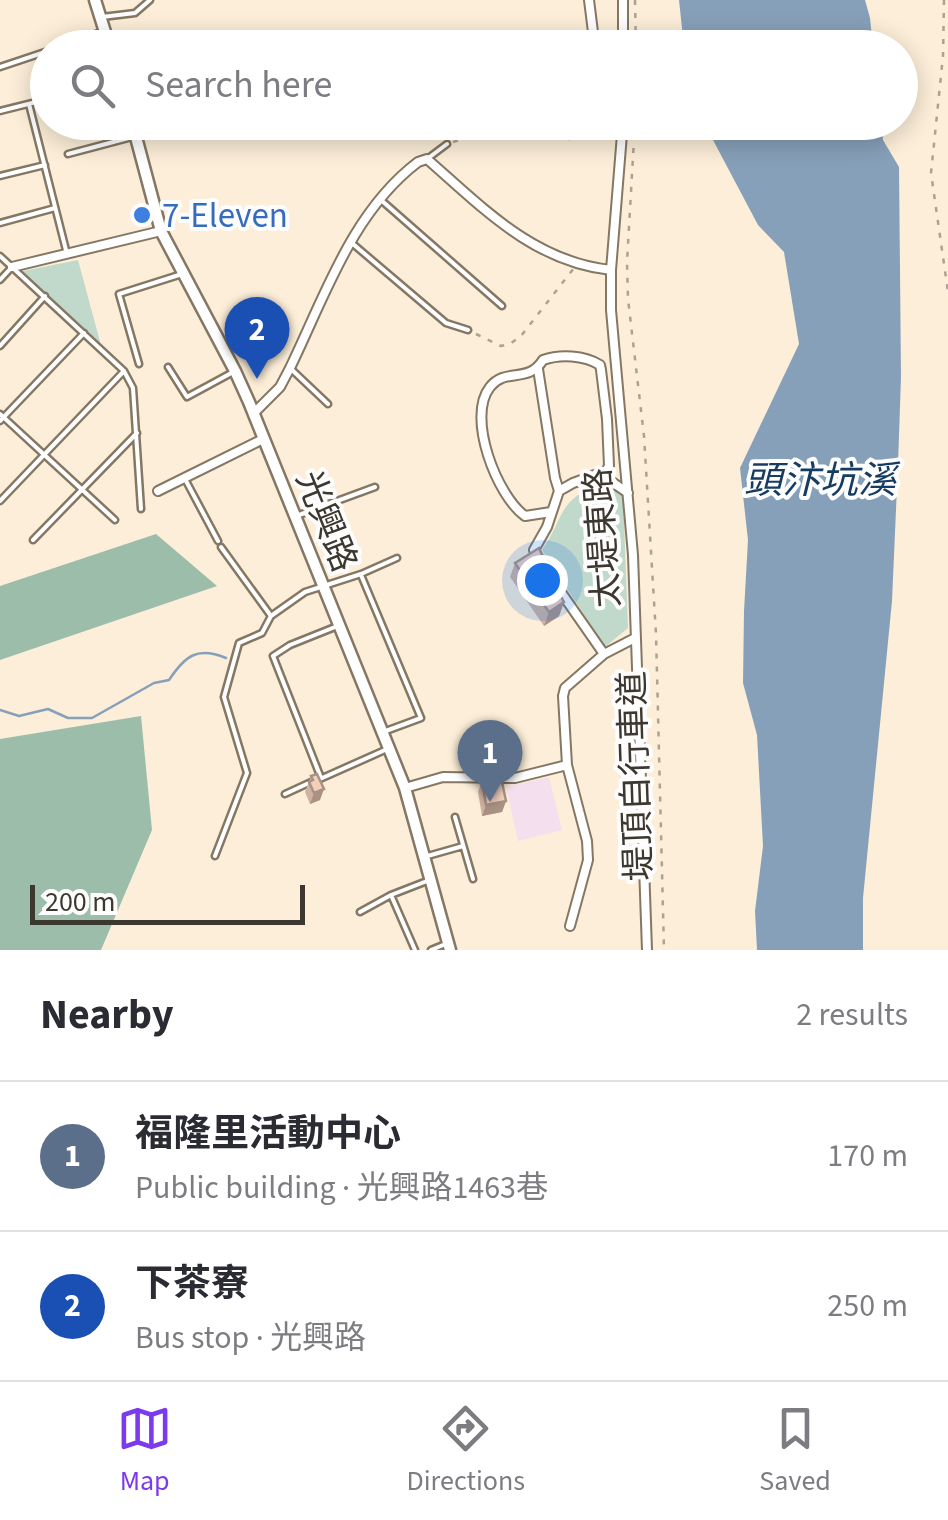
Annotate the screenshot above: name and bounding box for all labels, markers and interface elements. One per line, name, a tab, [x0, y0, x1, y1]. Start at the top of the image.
search box	[30, 30, 918, 140]
icon: search	[65, 58, 120, 113]
text: Search here	[145, 58, 332, 112]
place label: 7-Eleven	[162, 191, 288, 241]
marker: 7-Eleven	[131, 204, 153, 226]
pin: 2	[224, 296, 290, 379]
water label: 頭汴坑溪	[744, 454, 901, 508]
street label: 光興路	[283, 463, 369, 579]
street label: 太堤東路	[573, 466, 633, 610]
your location	[517, 555, 568, 606]
street label: 堤頂自行車道	[607, 670, 665, 882]
pin: 1	[458, 720, 522, 802]
scale bar	[30, 880, 305, 924]
text: 200 m	[45, 882, 116, 922]
text: Nearby	[40, 985, 174, 1045]
text: 2 results	[796, 992, 908, 1038]
text: 福隆里活動中心	[135, 1107, 401, 1161]
text: 1	[64, 1133, 81, 1179]
text: 170 m	[827, 1133, 908, 1179]
text: Public building · 光興路1463巷	[135, 1165, 548, 1211]
text: 下茶寮	[135, 1257, 249, 1311]
text: 2	[64, 1283, 81, 1329]
text: 250 m	[827, 1283, 908, 1329]
text: Bus stop · 光興路	[135, 1315, 366, 1361]
tab: Map	[117, 1401, 172, 1501]
tab: Directions	[407, 1401, 525, 1501]
tab: Saved	[759, 1401, 831, 1501]

